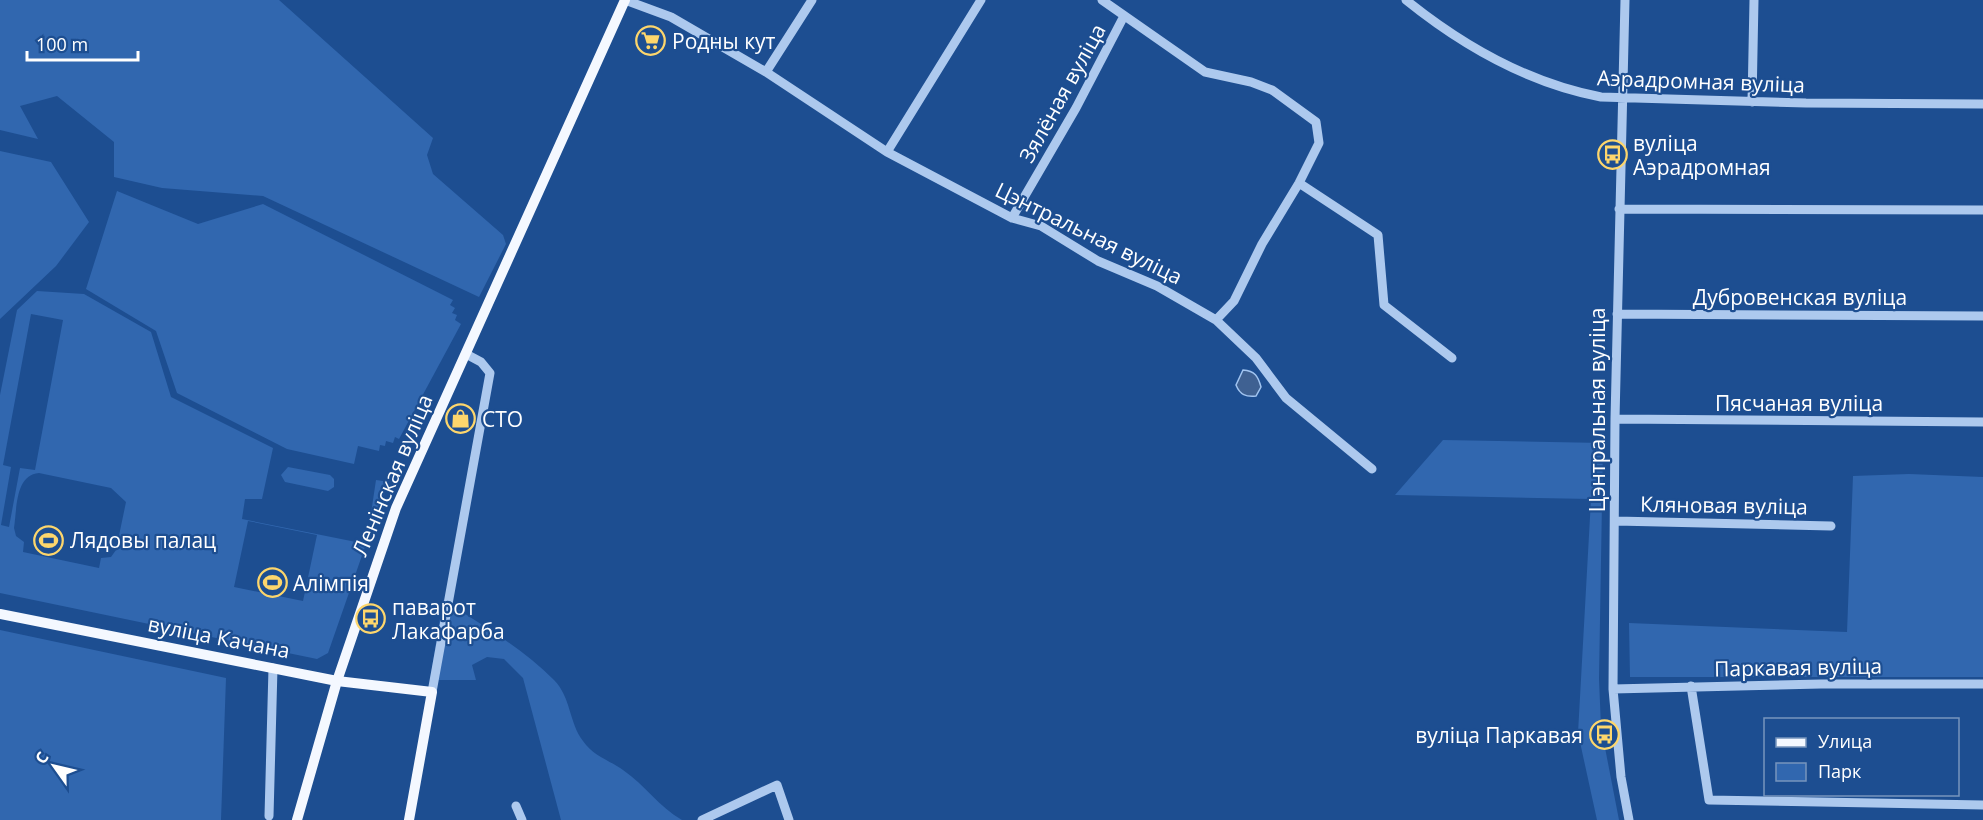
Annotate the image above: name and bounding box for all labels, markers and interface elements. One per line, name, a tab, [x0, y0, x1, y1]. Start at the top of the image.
street label: Зялёная вуліца	[1012, 19, 1112, 167]
scale bar	[27, 24, 138, 62]
supermarket icon: Родны кут	[635, 25, 667, 57]
place label: Родны кут	[672, 27, 776, 55]
text: 100 m	[36, 32, 88, 56]
street label: Аэрадромная вуліца	[1597, 63, 1805, 99]
place label: вуліца Аэрадромная	[1633, 129, 1771, 181]
bus stop icon: вуліца Аэрадромная	[1596, 139, 1628, 171]
street label: Цэнтральная вуліца	[991, 176, 1187, 290]
street label: Дубровенская вуліца	[1693, 283, 1907, 311]
street label: Цэнтральная вуліца	[1583, 308, 1611, 512]
street label: Пясчаная вуліца	[1715, 389, 1883, 417]
street label: Ленінская вуліца	[345, 390, 439, 560]
shop icon: СТО	[445, 403, 477, 435]
place label: СТО	[482, 405, 523, 433]
street label: Кляновая вуліца	[1640, 490, 1808, 520]
sports icon: Лядовы палац	[33, 524, 65, 556]
place label: Лядовы палац	[70, 526, 216, 554]
sports icon: Алімпія	[256, 567, 288, 599]
place label: Алімпія	[293, 569, 369, 597]
place label: паварот Лакафарба	[392, 593, 505, 645]
bus stop icon: паварот Лакафарба	[355, 603, 387, 635]
street label: вуліца Качана	[146, 610, 292, 664]
street label: Паркавая вуліца	[1714, 652, 1882, 682]
legend	[1764, 718, 1959, 796]
bus stop icon: вуліца Паркавая	[1588, 719, 1620, 751]
place label: вуліца Паркавая	[1415, 721, 1583, 749]
text: Улица	[1818, 729, 1872, 753]
north arrow	[24, 736, 84, 796]
text: С	[30, 747, 54, 768]
text: Парк	[1818, 759, 1862, 783]

